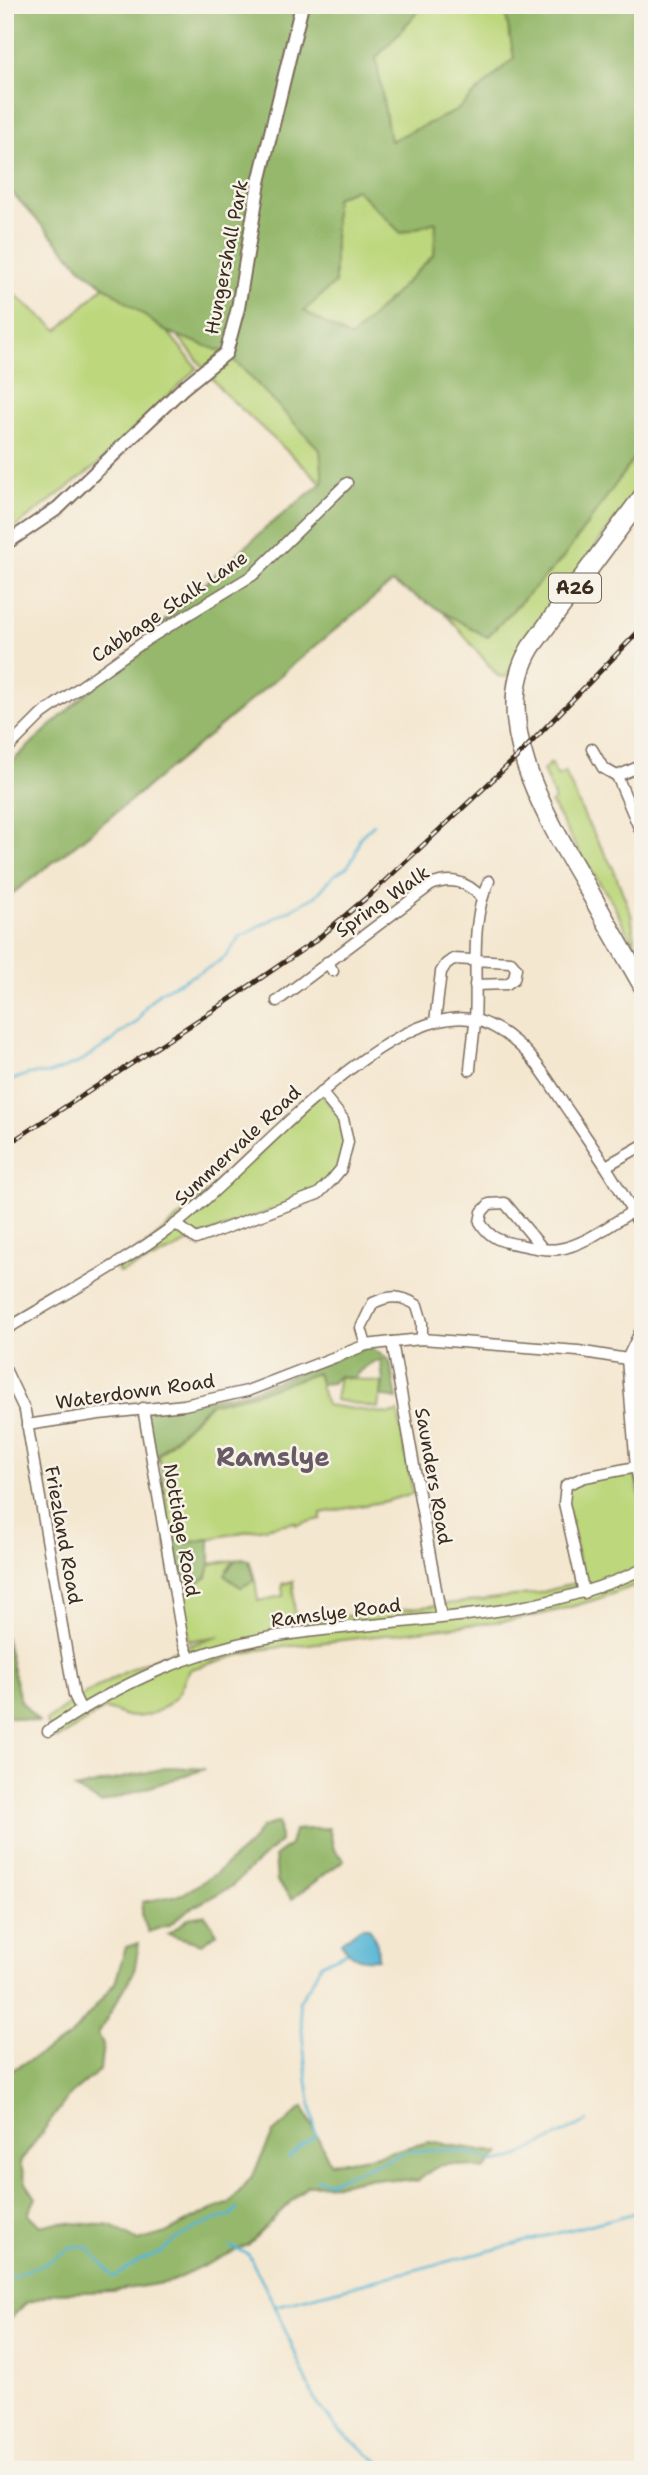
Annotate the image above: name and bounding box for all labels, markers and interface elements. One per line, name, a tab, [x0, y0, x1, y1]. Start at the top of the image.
street label: Hungershall Park	[199, 177, 254, 337]
street label: Cabbage Stalk Lane	[86, 545, 252, 668]
road number: A26	[549, 574, 601, 602]
street label: Spring Walk	[330, 860, 434, 943]
street label: Summervale Road	[168, 1080, 306, 1211]
street label: Waterdown Road	[54, 1368, 216, 1415]
street label: Saunders Road	[409, 1406, 458, 1546]
district label: Ramslye	[216, 1439, 330, 1474]
street label: Nottidge Road	[157, 1461, 206, 1599]
street label: Friezland Road	[39, 1464, 88, 1606]
street label: Ramslye Road	[270, 1592, 403, 1633]

